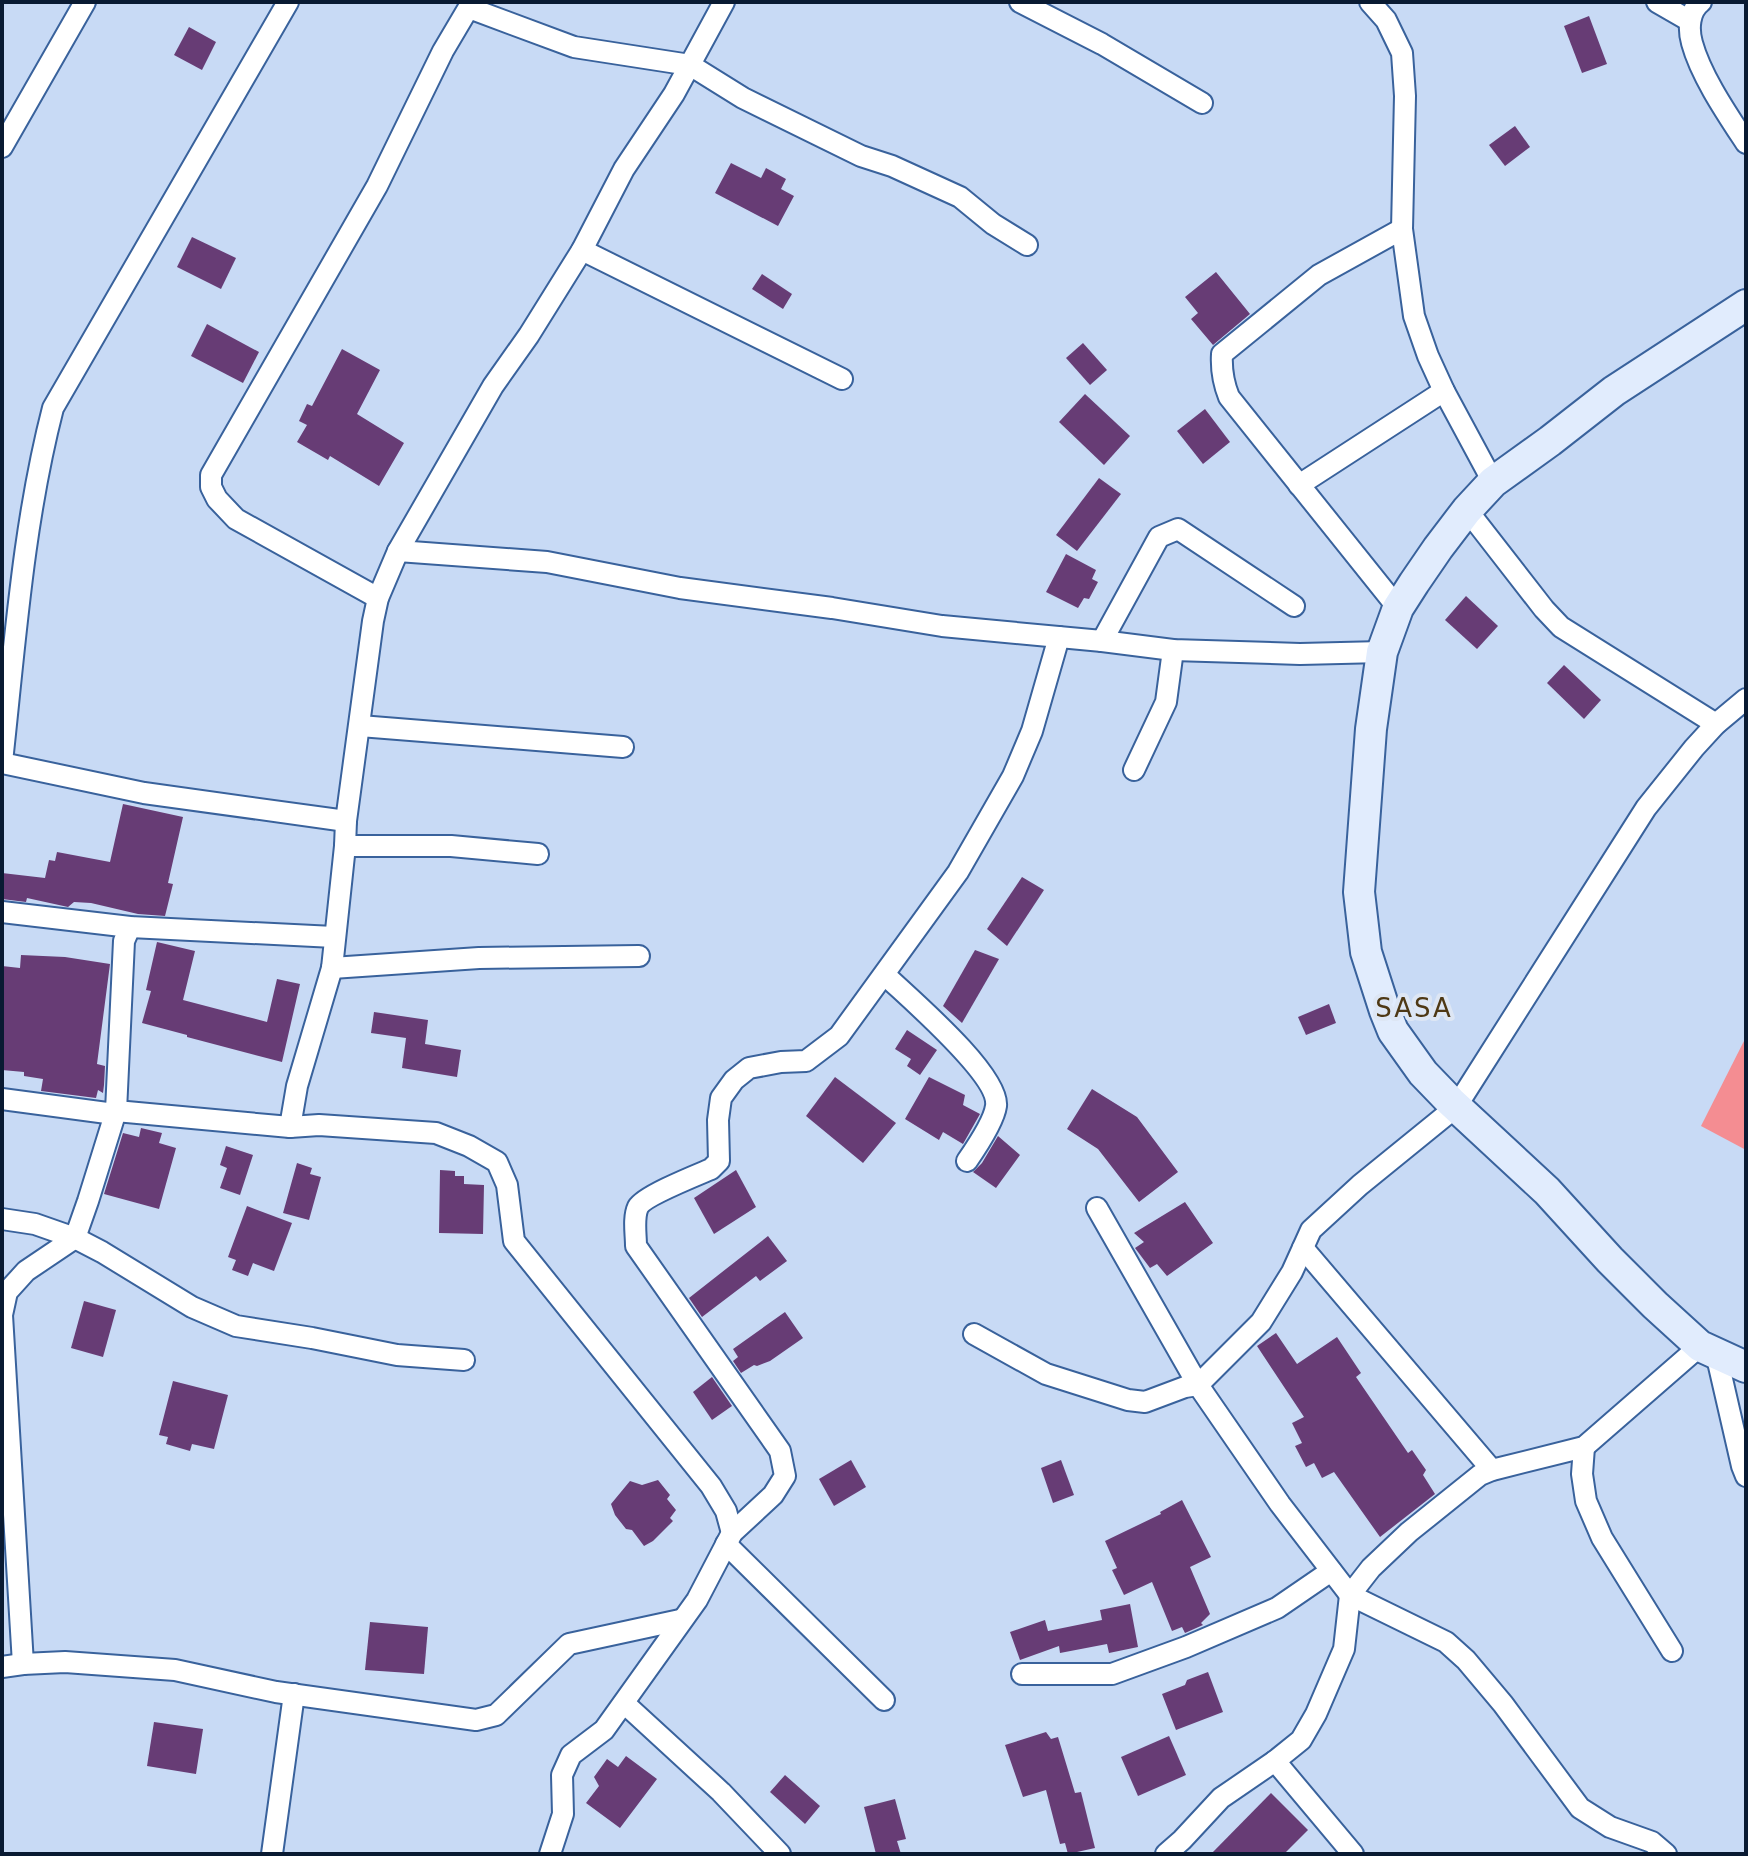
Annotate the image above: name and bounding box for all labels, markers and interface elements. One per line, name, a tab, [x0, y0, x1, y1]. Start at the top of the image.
district label: SASA	[1375, 993, 1453, 1023]

